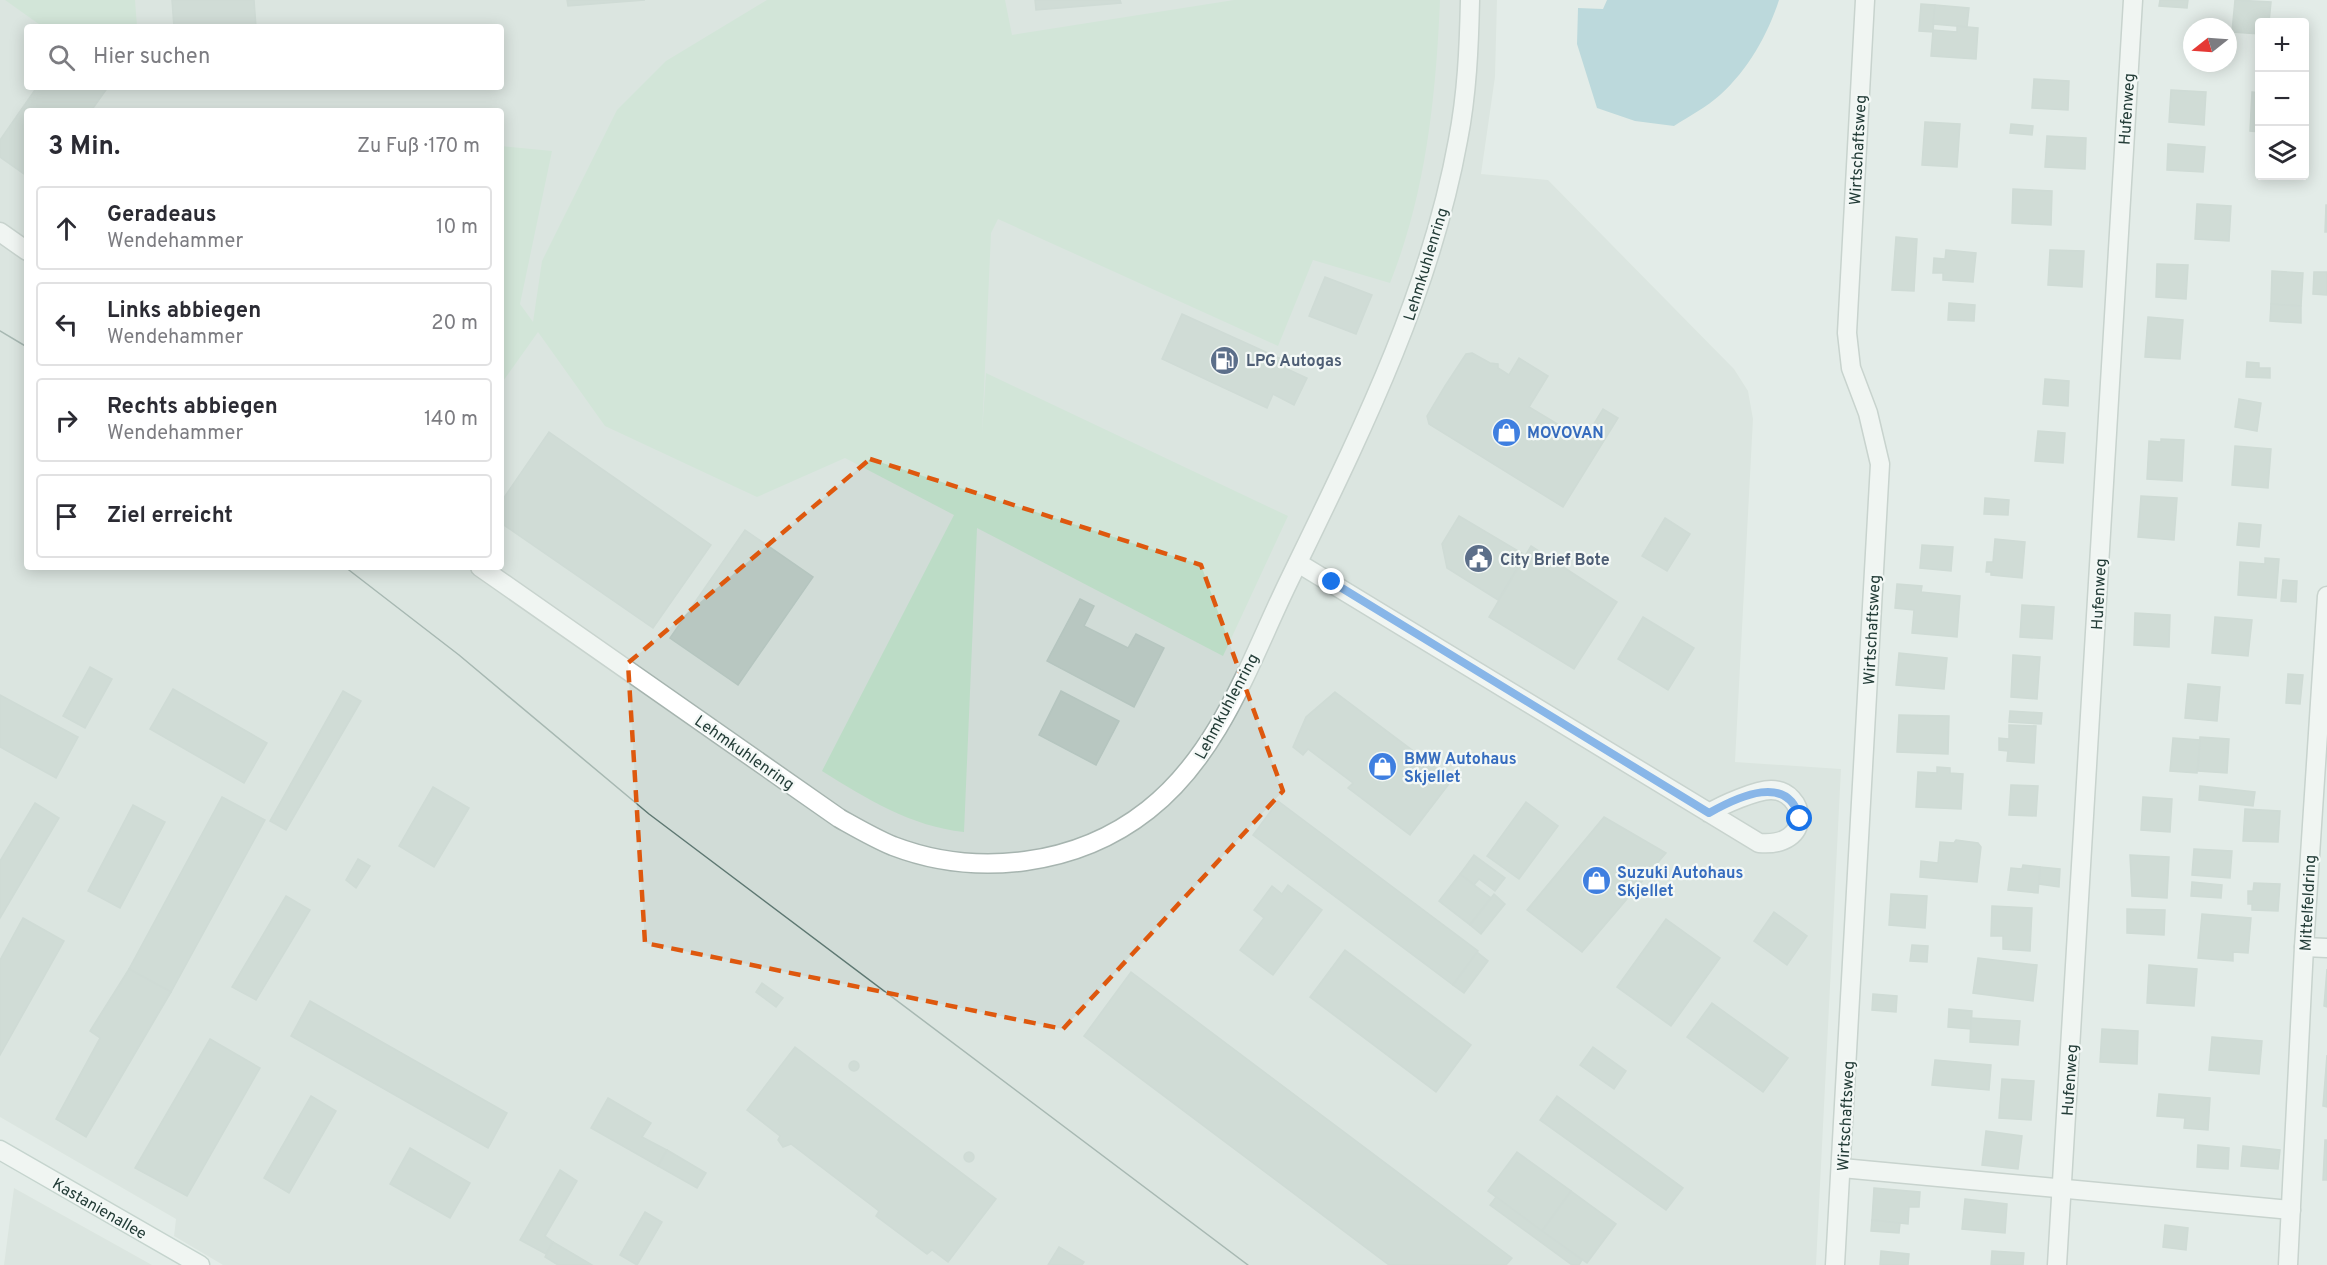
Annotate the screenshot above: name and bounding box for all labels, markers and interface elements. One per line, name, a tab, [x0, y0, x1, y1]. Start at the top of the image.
north arrow	[2183, 18, 2237, 72]
map controls	[2255, 18, 2309, 180]
button: +	[2255, 18, 2309, 72]
search box	[24, 24, 504, 90]
icon: search	[45, 41, 78, 74]
text: Hier suchen	[93, 44, 210, 71]
button: −	[2255, 72, 2309, 126]
street label: Hufenweg	[2116, 73, 2140, 146]
street label: Wirtschaftsweg	[1846, 94, 1872, 206]
button: layers	[2255, 126, 2309, 180]
text: 3 Min.	[48, 131, 120, 164]
text: Zu Fuß · 170 m	[357, 134, 480, 160]
text: Geradeaus	[107, 202, 217, 229]
street label: Lehmkuhlenring	[1400, 206, 1454, 324]
icon: ahead	[50, 212, 83, 245]
text: 10 m	[436, 215, 478, 241]
text: Wendehammer	[107, 229, 243, 255]
text: Links abbiegen	[107, 298, 261, 325]
icon: left	[50, 308, 83, 341]
text: 20 m	[431, 311, 478, 337]
text: Wendehammer	[107, 325, 243, 351]
fuel station icon: LPG Autogas	[1209, 344, 1241, 376]
place label: LPG Autogas	[1246, 352, 1342, 372]
text: Rechts abbiegen	[107, 394, 278, 421]
icon: right	[50, 404, 83, 437]
text: 140 m	[424, 407, 478, 433]
shop icon: MOVOVAN	[1490, 416, 1522, 448]
text: Wendehammer	[107, 421, 243, 447]
place label: MOVOVAN	[1527, 424, 1604, 444]
icon: arrive	[50, 500, 83, 533]
text: Ziel erreicht	[107, 503, 233, 530]
public building icon: City Brief Bote	[1463, 543, 1495, 575]
place label: City Brief Bote	[1500, 551, 1610, 571]
street label: Hufenweg	[2088, 558, 2112, 631]
route end	[1318, 568, 1344, 594]
street label: Wirtschaftsweg	[1860, 574, 1886, 686]
street label: Lehmkuhlenring	[1191, 650, 1264, 763]
street label: Lehmkuhlenring	[690, 712, 798, 795]
place label: BMW Autohaus Skjellet	[1404, 750, 1517, 788]
shop icon: BMW Autohaus Skjellet	[1367, 751, 1399, 783]
route start	[1786, 805, 1812, 831]
street label: Mittelfeldring	[2296, 854, 2322, 952]
place label: Suzuki Autohaus Skjellet	[1617, 864, 1743, 902]
shop icon: Suzuki Autohaus Skjellet	[1580, 865, 1612, 897]
street label: Hufenweg	[2059, 1044, 2083, 1117]
street label: Wirtschaftsweg	[1834, 1060, 1860, 1172]
street label: Kastanienallee	[48, 1175, 150, 1245]

